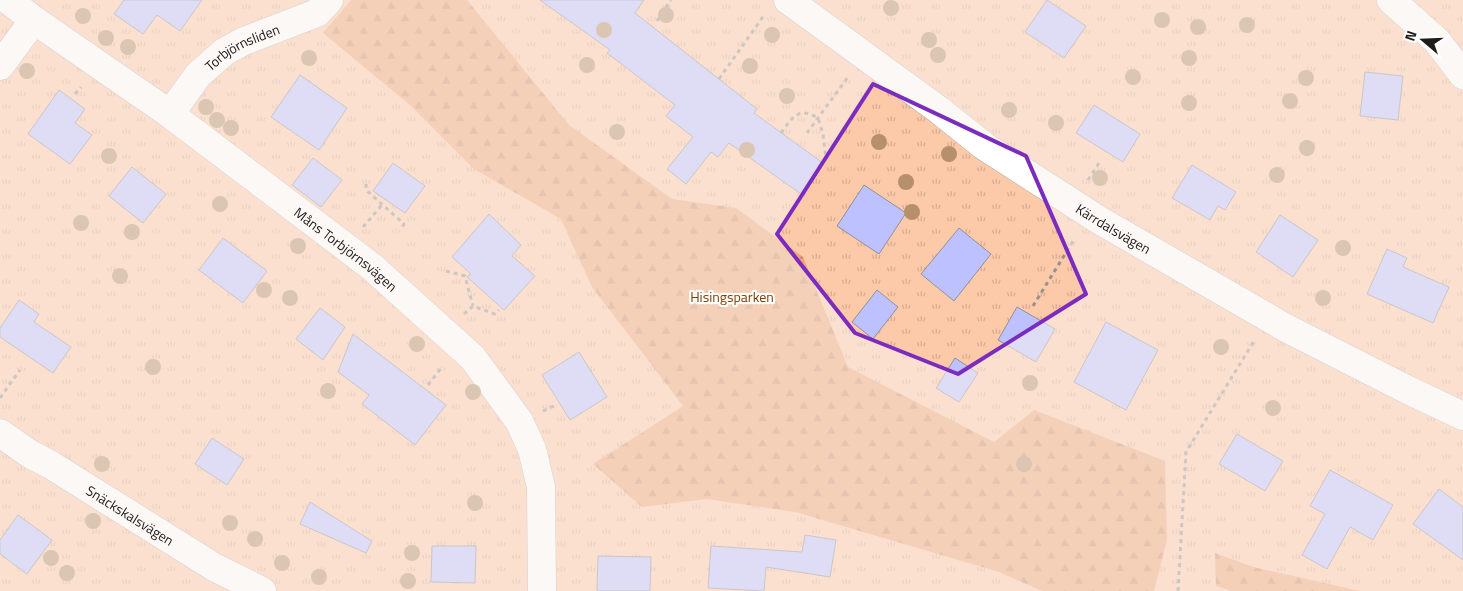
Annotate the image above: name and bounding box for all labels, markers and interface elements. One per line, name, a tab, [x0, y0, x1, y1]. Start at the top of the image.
north arrow	[1398, 15, 1448, 65]
street label: Torbjörnsliden	[199, 18, 282, 75]
text: N	[1399, 28, 1422, 44]
street label: Kärrdalsvägen	[1072, 198, 1155, 259]
street label: Måns Torbjörnsvägen	[290, 201, 403, 296]
park label: Hisingsparken	[690, 286, 774, 307]
street label: Snäckskalsvägen	[82, 479, 178, 550]

